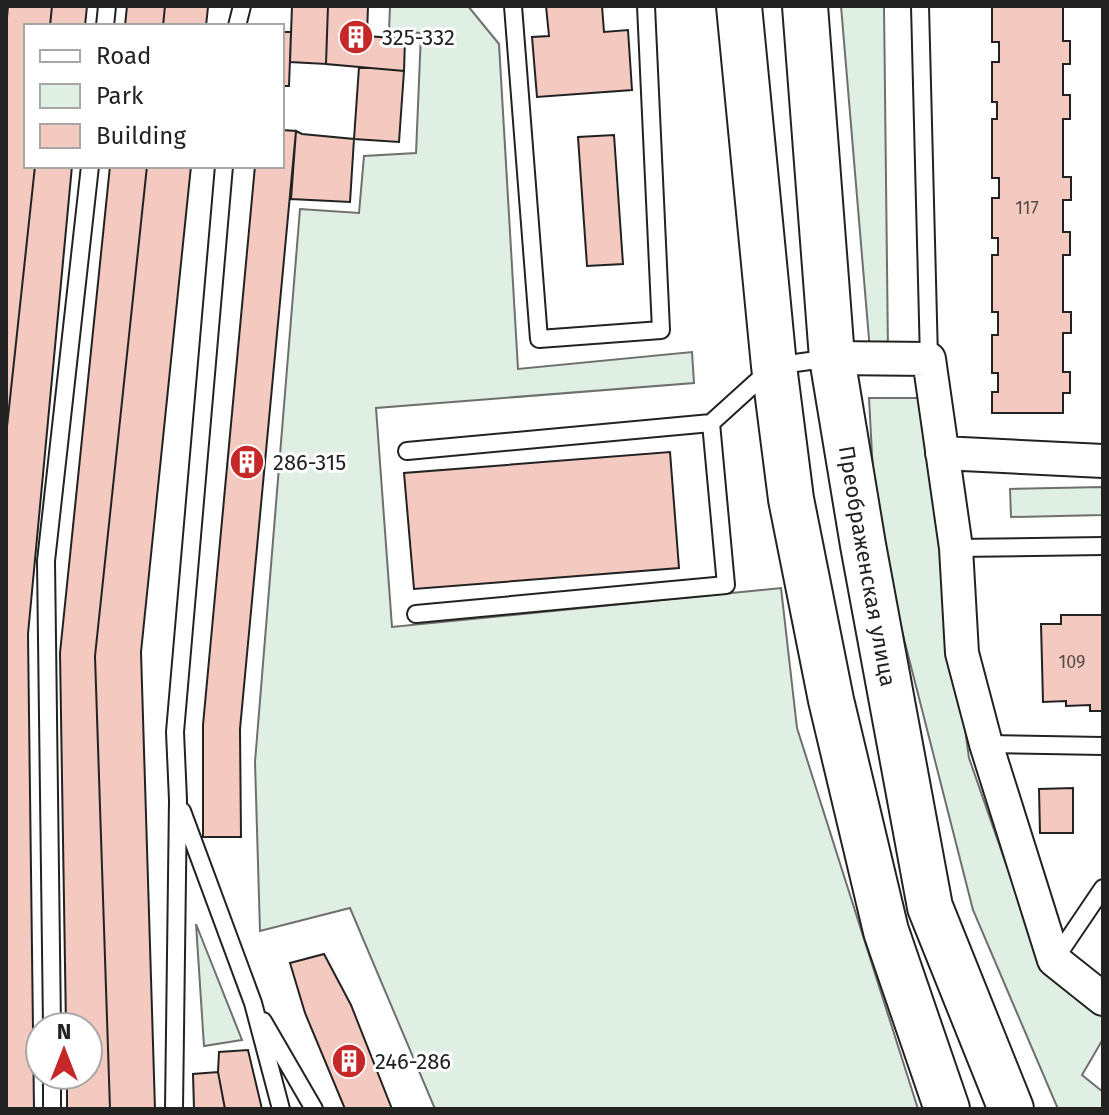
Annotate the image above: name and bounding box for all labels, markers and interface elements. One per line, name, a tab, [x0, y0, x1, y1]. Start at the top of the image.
building icon: 325-332	[337, 18, 375, 56]
legend	[24, 24, 284, 168]
place label: 325-332	[382, 24, 455, 51]
text: Road	[96, 42, 151, 70]
text: Park	[96, 82, 144, 110]
text: Building	[96, 122, 186, 150]
house number: 117	[1015, 197, 1039, 219]
building icon: 286-315	[228, 443, 266, 481]
street label: Преображенская улица	[833, 444, 902, 688]
place label: 286-315	[273, 449, 346, 476]
house number: 109	[1058, 651, 1086, 673]
north arrow	[24, 1011, 104, 1091]
text: N	[57, 1018, 71, 1045]
building icon: 246-286	[330, 1042, 368, 1080]
place label: 246-286	[375, 1048, 451, 1075]

